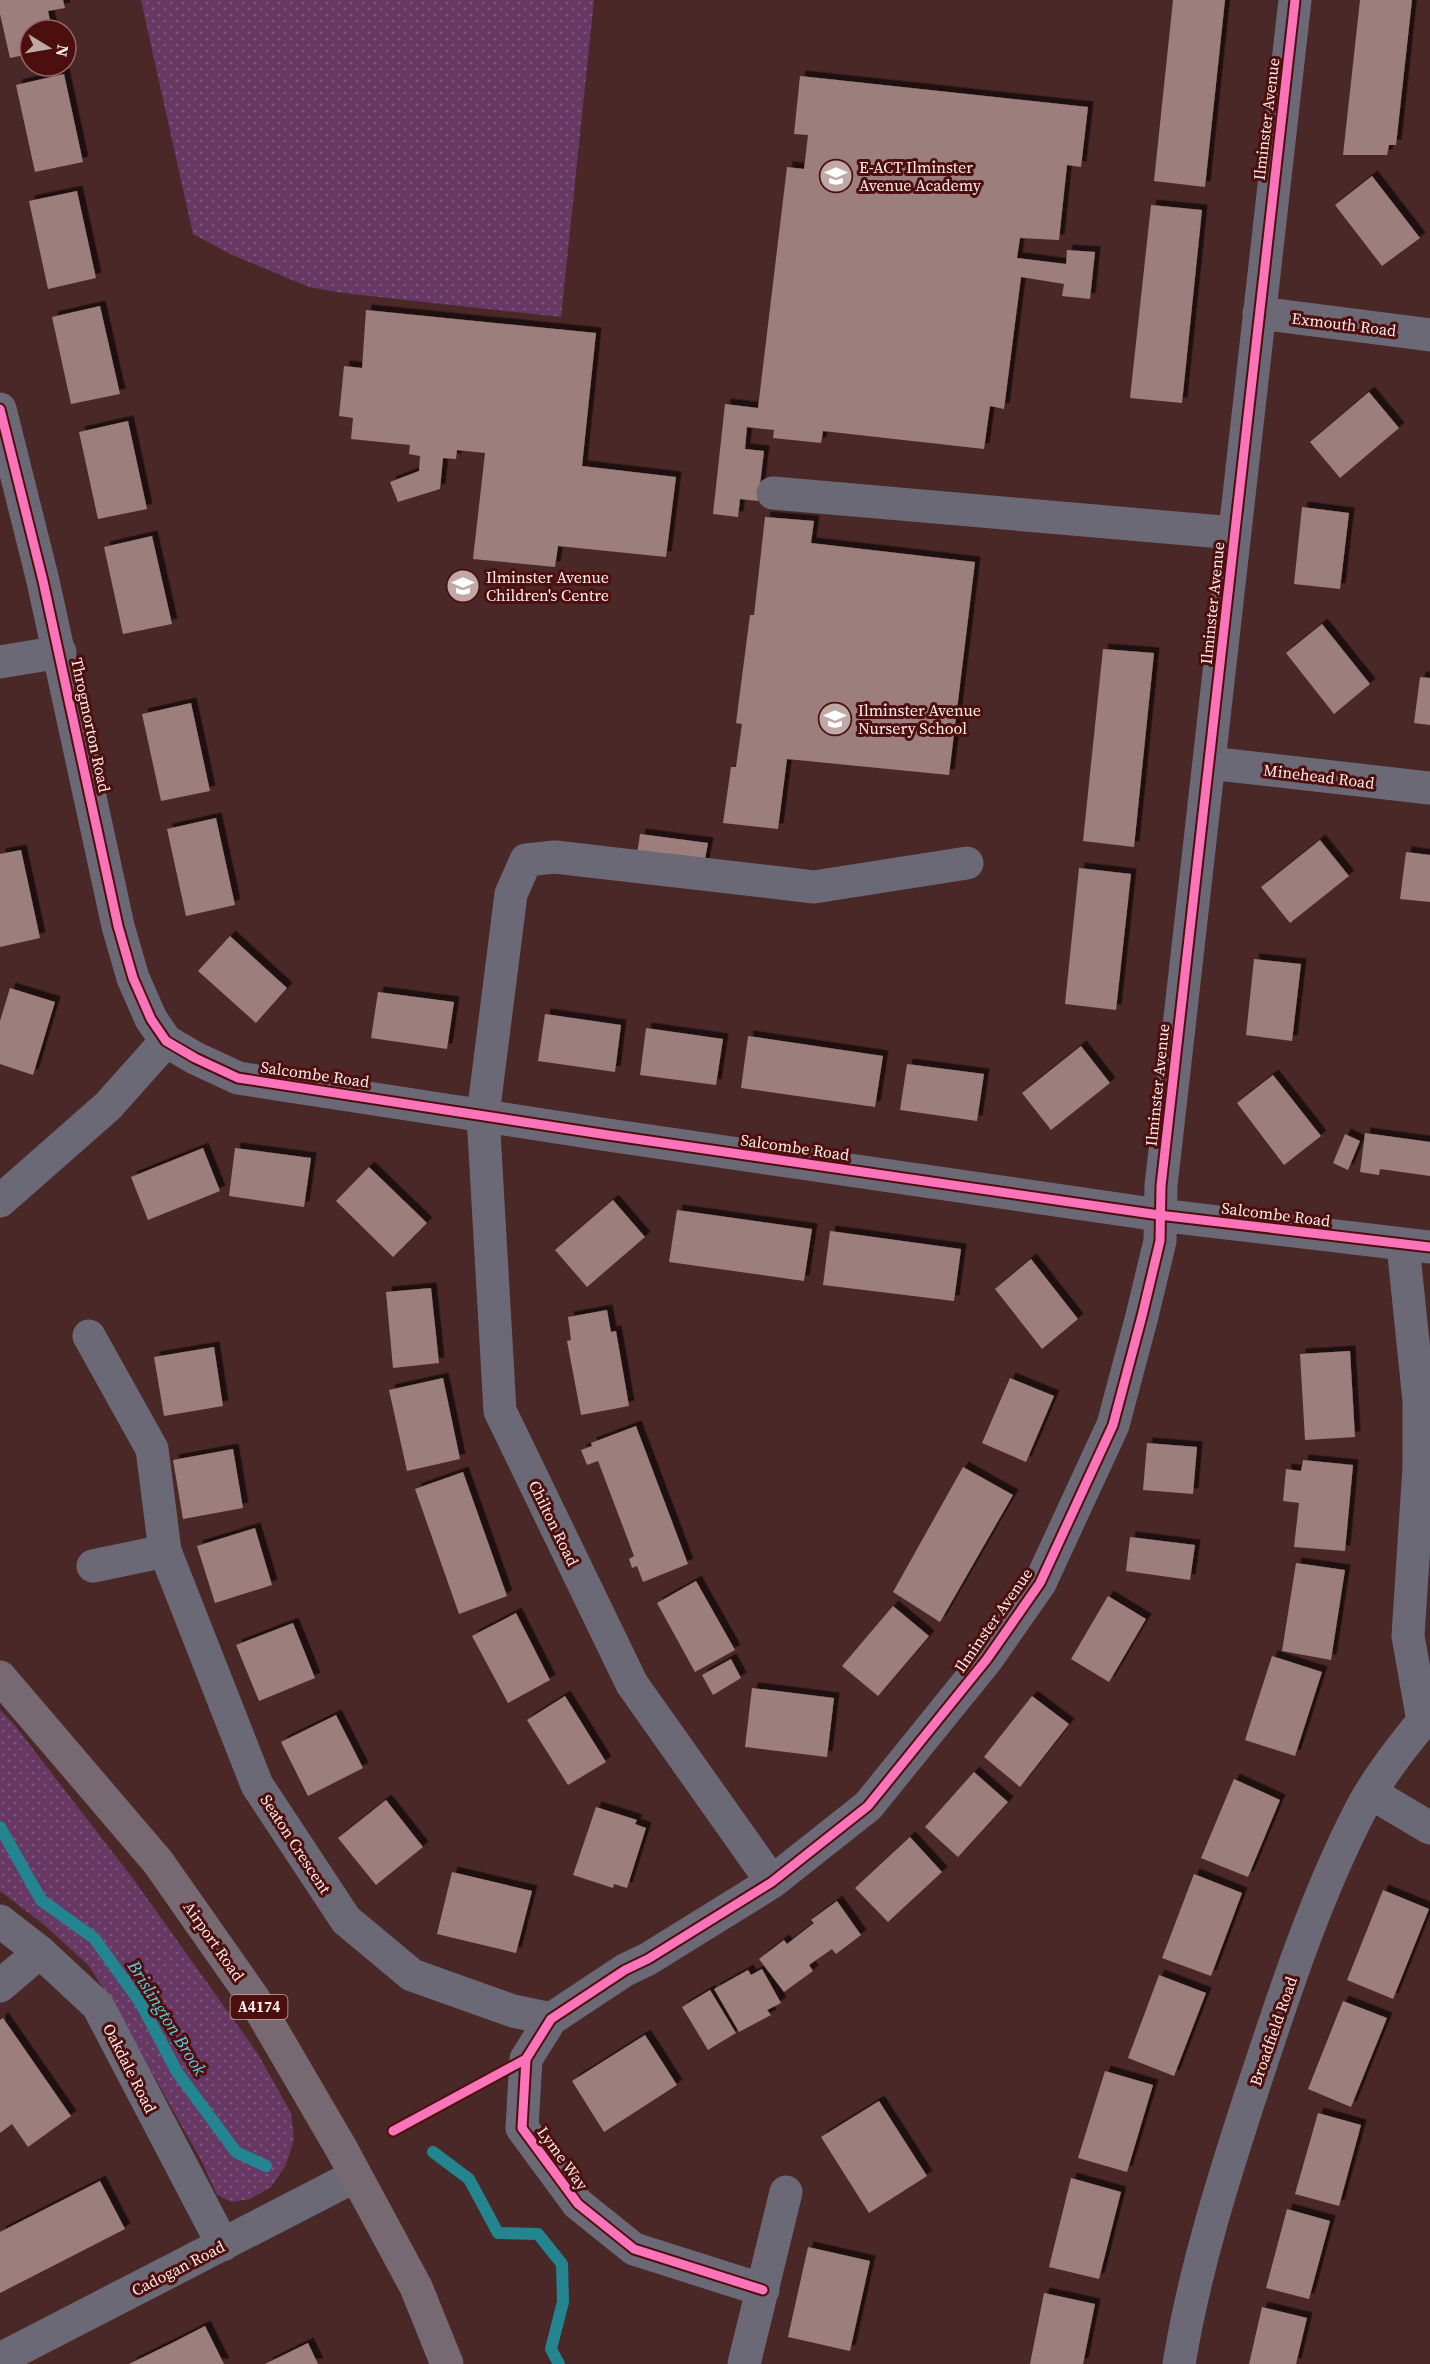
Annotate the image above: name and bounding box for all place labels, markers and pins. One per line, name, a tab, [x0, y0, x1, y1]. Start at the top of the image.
place label: E-ACT Ilminster Avenue Academy	[859, 156, 982, 196]
school or university icon: E-ACT Ilminster Avenue Academy	[818, 158, 854, 194]
place label: Ilminster Avenue Children's Centre	[486, 566, 609, 606]
school or university icon: Ilminster Avenue Children's Centre	[445, 568, 481, 604]
place label: Ilminster Avenue Nursery School	[858, 699, 981, 739]
school or university icon: Ilminster Avenue Nursery School	[817, 701, 853, 737]

